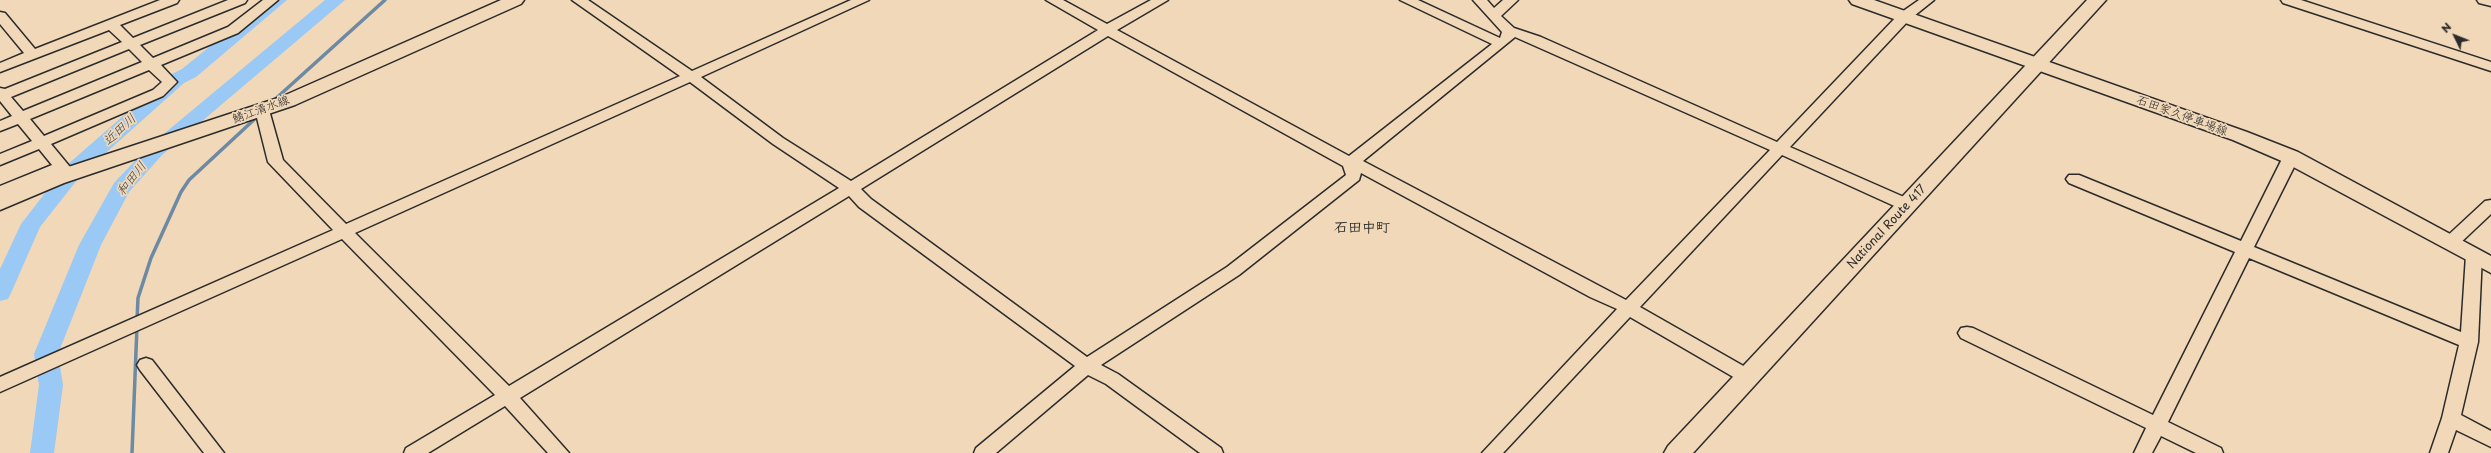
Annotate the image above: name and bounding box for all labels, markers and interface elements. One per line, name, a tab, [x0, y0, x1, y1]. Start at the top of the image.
north arrow	[2435, 16, 2475, 56]
text: N	[2437, 18, 2455, 36]
street label: 鯖江清水線	[230, 93, 292, 127]
street label: 石田家久停車場線	[2134, 93, 2230, 139]
water label: 近田川	[100, 111, 140, 149]
water label: 和田川	[114, 159, 150, 199]
street label: National Route 417	[1844, 182, 1930, 272]
district label: 石田中町	[1334, 220, 1390, 236]

